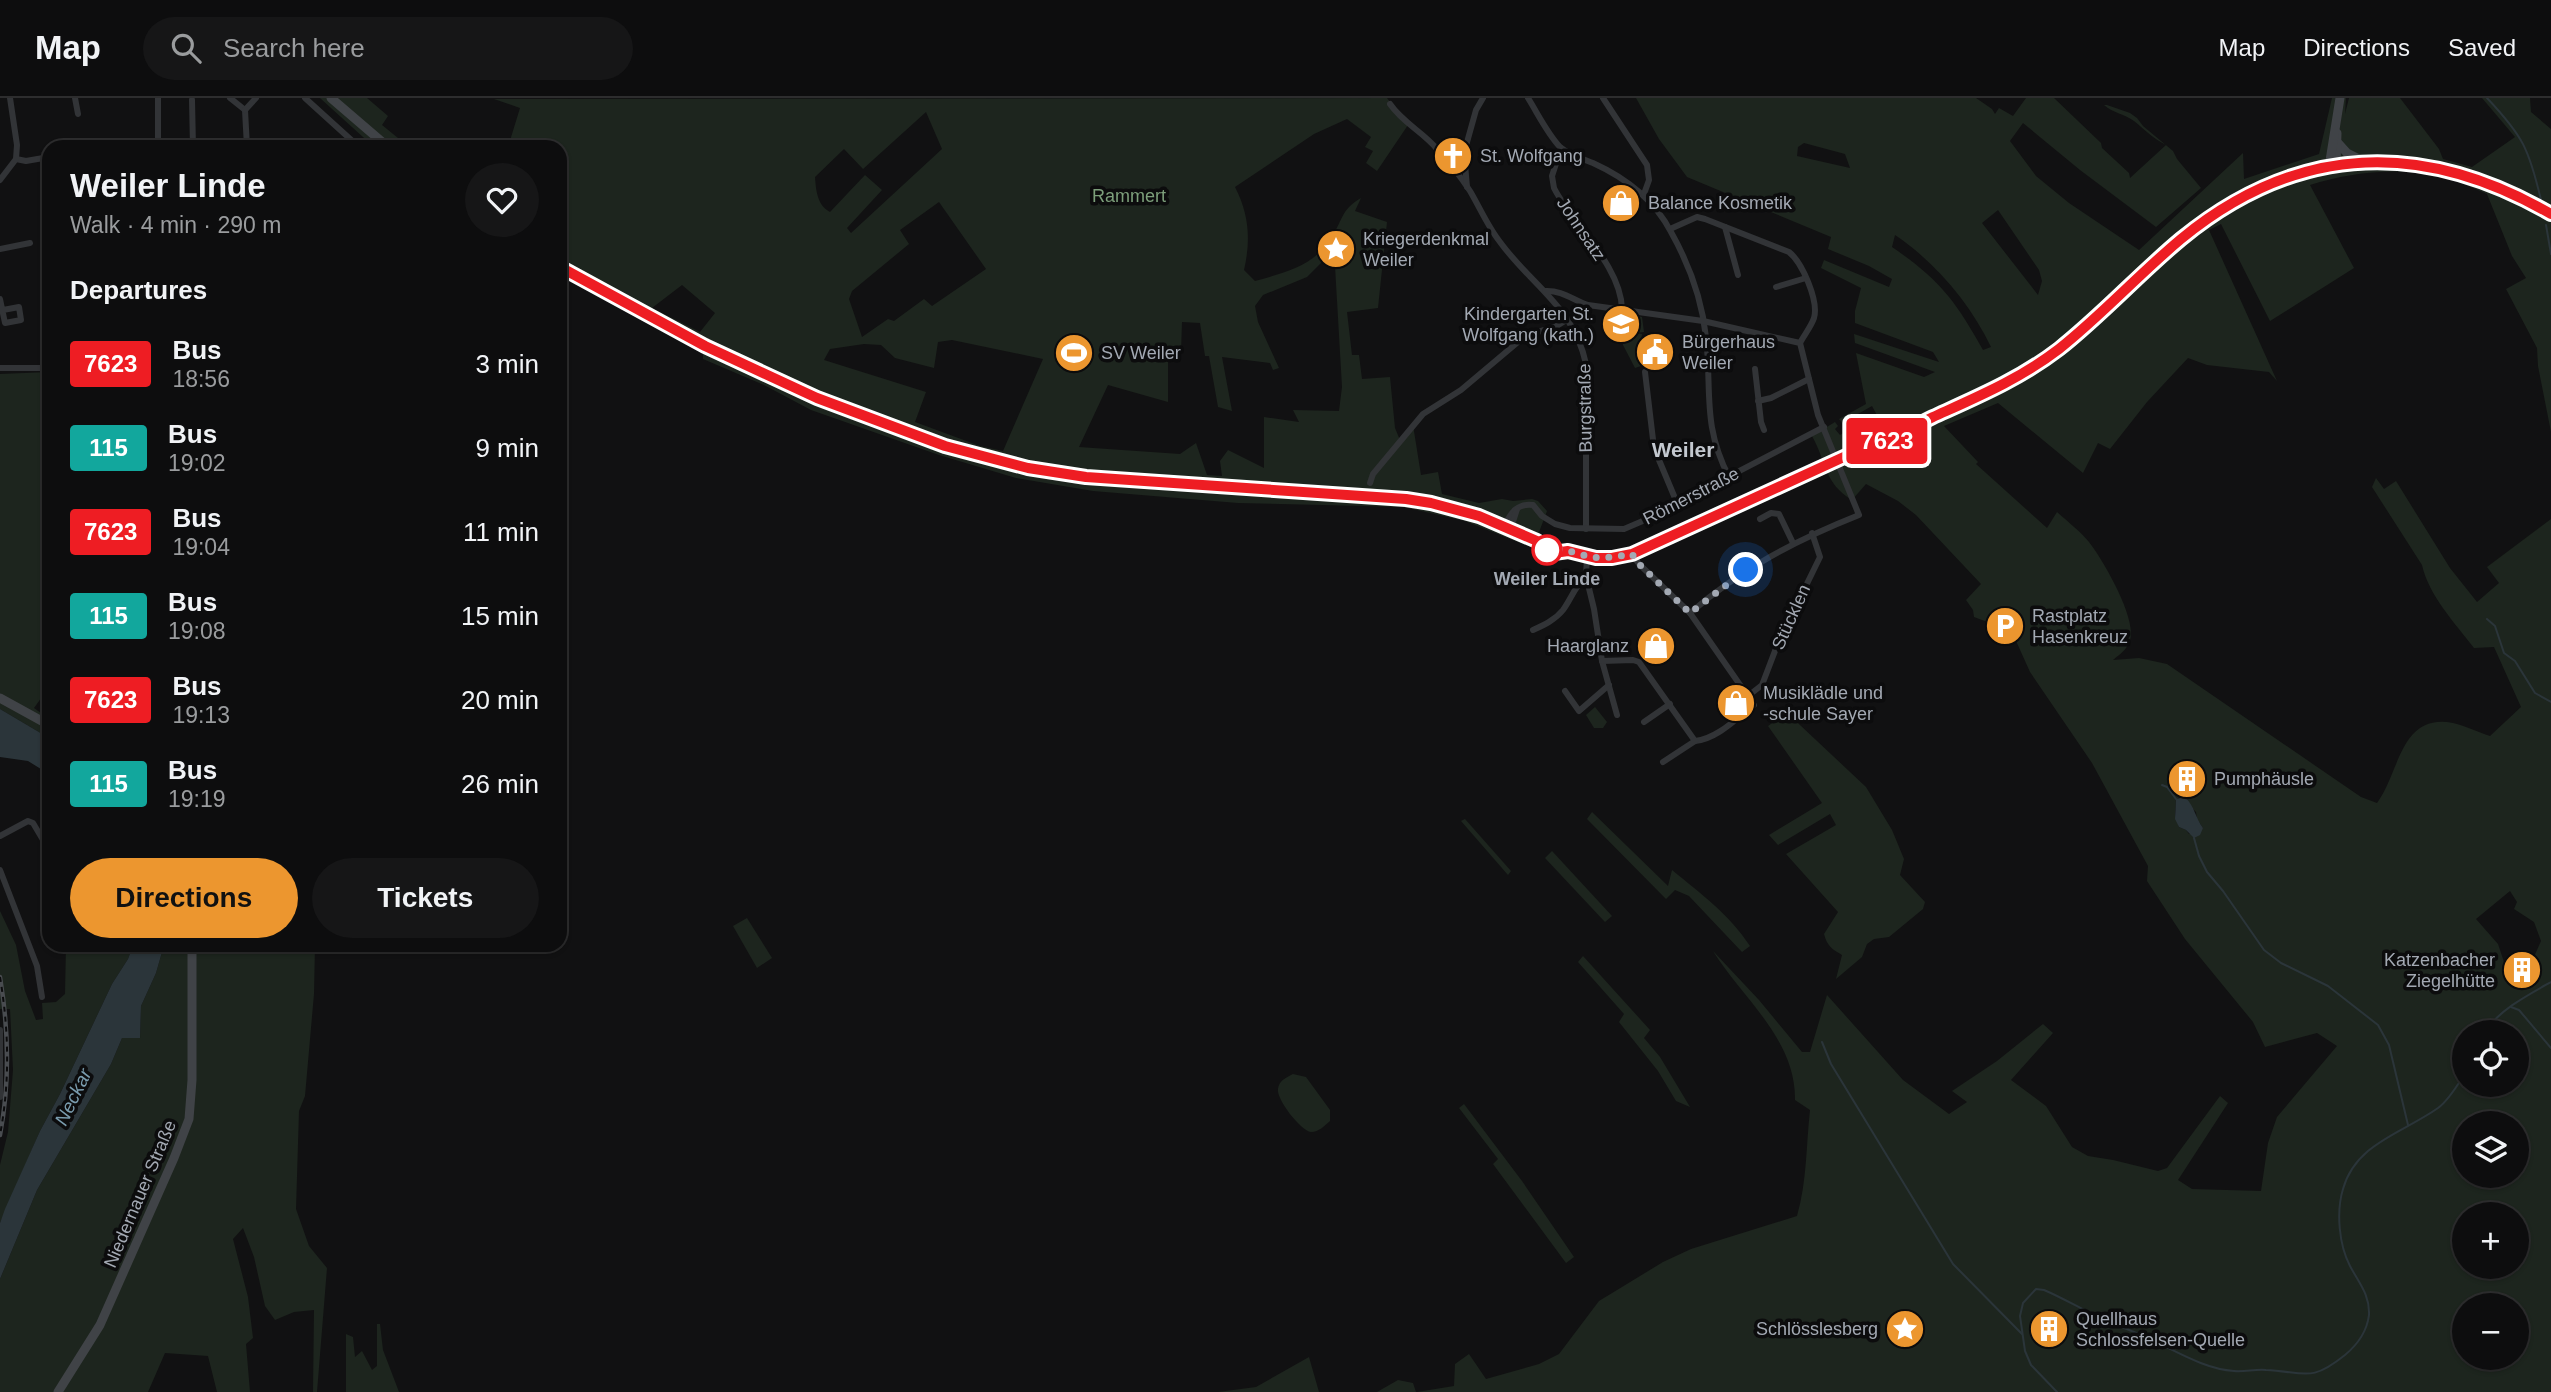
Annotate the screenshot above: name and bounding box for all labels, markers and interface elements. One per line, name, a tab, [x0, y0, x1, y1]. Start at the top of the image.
search box	[143, 17, 633, 80]
text: Map	[35, 29, 101, 66]
icon: search	[167, 29, 205, 67]
text: Search here	[223, 33, 365, 63]
text: Map	[2219, 34, 2265, 61]
text: Directions	[2303, 34, 2410, 61]
text: Saved	[2448, 34, 2516, 61]
church icon: St. Wolfgang	[1432, 135, 1474, 177]
place label: St. Wolfgang	[1480, 146, 1583, 166]
button: heart	[465, 163, 539, 237]
text: Weiler Linde	[70, 167, 266, 204]
shop icon: Balance Kosmetik	[1600, 182, 1642, 224]
park label: Rammert	[1092, 186, 1166, 206]
place label: Balance Kosmetik	[1648, 193, 1793, 213]
street label: Johnsatz	[1553, 194, 1609, 264]
text: Walk · 4 min · 290 m	[70, 212, 281, 238]
place icon: Kriegerdenkmal Weiler	[1315, 228, 1357, 270]
place label: Kriegerdenkmal Weiler	[1363, 229, 1489, 270]
text: Departures	[70, 275, 207, 305]
school or university icon: Kindergarten St. Wolfgang (kath.)	[1600, 303, 1642, 345]
place label: Kindergarten St. Wolfgang (kath.)	[1462, 304, 1594, 345]
public building icon: Bürgerhaus Weiler	[1634, 331, 1676, 373]
sports icon: SV Weiler	[1053, 332, 1095, 374]
place label: Bürgerhaus Weiler	[1682, 332, 1775, 373]
text: Bus	[172, 335, 222, 365]
place label: SV Weiler	[1101, 343, 1181, 363]
text: 3 min	[475, 349, 539, 379]
text: 7623	[84, 350, 137, 377]
street label: Burgstraße	[1574, 363, 1596, 453]
text: 18:56	[172, 366, 230, 392]
line badge: 7623	[1838, 418, 1936, 464]
text: Bus	[168, 419, 217, 449]
text: 7623	[1860, 427, 1914, 454]
text: 9 min	[475, 433, 539, 463]
text: 115	[89, 434, 128, 461]
district label: Weiler	[1652, 438, 1714, 461]
text: 19:02	[168, 450, 226, 476]
street label: Römerstraße	[1640, 463, 1742, 529]
text: Bus	[172, 503, 222, 533]
text: 11 min	[463, 517, 539, 547]
text: 7623	[84, 518, 137, 545]
text: 19:04	[172, 534, 230, 560]
marker: Weiler Linde	[1532, 535, 1562, 565]
your location	[1728, 552, 1763, 587]
place label: Weiler Linde	[1494, 569, 1600, 589]
street label: Stücklen	[1768, 581, 1814, 653]
text: Bus	[168, 587, 217, 617]
text: 15 min	[461, 601, 539, 631]
text: 115	[89, 602, 128, 629]
parking icon: Rastplatz Hasenkreuz	[1984, 605, 2026, 647]
place label: Rastplatz Hasenkreuz	[2032, 606, 2128, 647]
text: 19:08	[168, 618, 226, 644]
shop icon: Haarglanz	[1635, 625, 1677, 667]
place label: Haarglanz	[1547, 636, 1629, 656]
text: Bus	[172, 671, 222, 701]
shop icon: Musiklädle und -schule Sayer	[1715, 682, 1757, 724]
place label: Musiklädle und -schule Sayer	[1763, 683, 1883, 724]
text: 20 min	[461, 685, 539, 715]
text: 7623	[84, 686, 137, 713]
text: 19:13	[172, 702, 230, 728]
text: Bus	[168, 755, 217, 785]
building icon: Pumphäusle	[2166, 758, 2208, 800]
text: 26 min	[461, 769, 539, 799]
place label: Pumphäusle	[2214, 769, 2314, 789]
text: 115	[89, 770, 128, 797]
text: 19:19	[168, 786, 226, 812]
button: Directions	[70, 858, 298, 938]
button: Tickets	[312, 858, 539, 938]
building icon: Katzenbacher Ziegelhütte	[2501, 949, 2543, 991]
place label: Katzenbacher Ziegelhütte	[2384, 950, 2495, 991]
map controls	[2452, 1020, 2529, 1370]
button: locate	[2452, 1020, 2529, 1097]
water label: Neckar	[50, 1065, 96, 1129]
button: layers	[2452, 1111, 2529, 1188]
street label: Niedernauer Straße	[100, 1117, 180, 1271]
button: +	[2452, 1202, 2529, 1279]
button: −	[2452, 1293, 2529, 1370]
place icon: Schlösslesberg	[1884, 1308, 1926, 1350]
building icon: Quellhaus Schlossfelsen-Quelle	[2028, 1308, 2070, 1350]
place label: Quellhaus Schlossfelsen-Quelle	[2076, 1309, 2245, 1350]
place label: Schlösslesberg	[1756, 1319, 1878, 1339]

